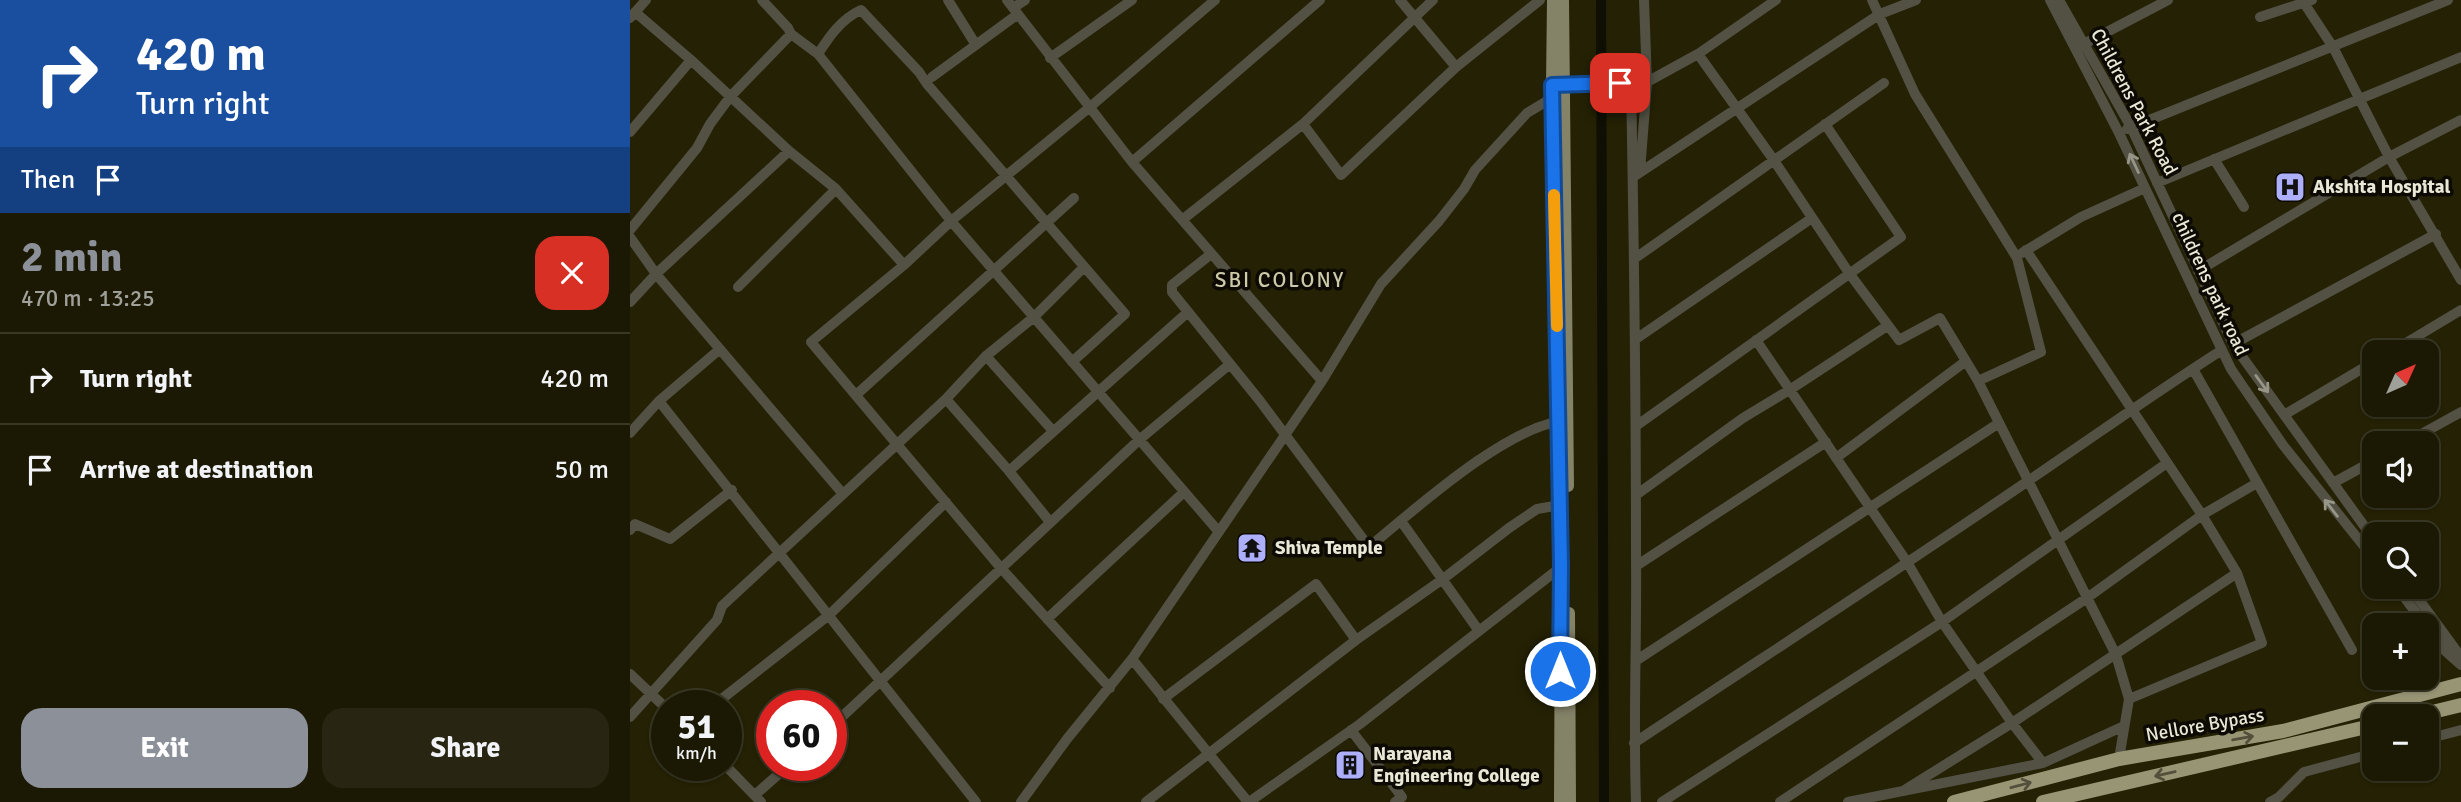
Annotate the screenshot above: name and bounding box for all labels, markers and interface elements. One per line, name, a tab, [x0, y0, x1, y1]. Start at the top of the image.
text: 420 m	[136, 24, 266, 84]
street label: Childrens Park Road	[2085, 24, 2183, 180]
icon: right	[21, 28, 112, 119]
pin	[1590, 53, 1650, 113]
icon: arrive	[1601, 64, 1639, 102]
text: Turn right	[136, 84, 269, 123]
one-way arrow	[2126, 153, 2140, 174]
icon: arrive	[89, 161, 127, 199]
text: Then	[21, 164, 75, 196]
hospital icon: Akshita Hospital	[2273, 170, 2307, 204]
place label: Akshita Hospital	[2313, 175, 2450, 199]
street label: childrens park road	[2166, 208, 2254, 360]
text: 2 min	[21, 232, 122, 283]
button: close	[535, 236, 609, 310]
district label: SBI COLONY	[1215, 267, 1345, 293]
text: 470 m · 13:25	[21, 284, 155, 313]
north arrow	[2362, 340, 2440, 416]
map controls	[2362, 340, 2439, 781]
icon: right	[21, 360, 59, 398]
text: Turn right	[80, 363, 192, 395]
text: 420 m	[540, 363, 609, 395]
one-way arrow	[2254, 375, 2269, 394]
button: sound	[2362, 431, 2439, 508]
icon: arrive	[21, 451, 59, 489]
text: Arrive at destination	[80, 454, 313, 486]
text: 50 m	[554, 454, 609, 486]
one-way arrow	[2324, 499, 2339, 517]
button: search	[2362, 522, 2439, 599]
temple icon: Shiva Temple	[1235, 531, 1269, 565]
place label: Shiva Temple	[1275, 536, 1383, 560]
button: +	[2362, 613, 2439, 690]
position arrow	[1523, 634, 1597, 708]
speed limit sign: 60	[756, 690, 847, 781]
street label: Nellore Bypass	[2144, 703, 2266, 747]
button: −	[2362, 704, 2439, 781]
text: 51	[678, 705, 715, 748]
button: Exit	[21, 708, 308, 788]
button: Share	[322, 708, 609, 788]
one-way arrow	[2231, 730, 2254, 744]
text: km/h	[676, 742, 717, 764]
place label: Narayana Engineering College	[1373, 742, 1540, 788]
building icon: Narayana Engineering College	[1333, 748, 1367, 782]
one-way arrow	[2154, 768, 2177, 782]
one-way arrow	[2009, 778, 2031, 791]

